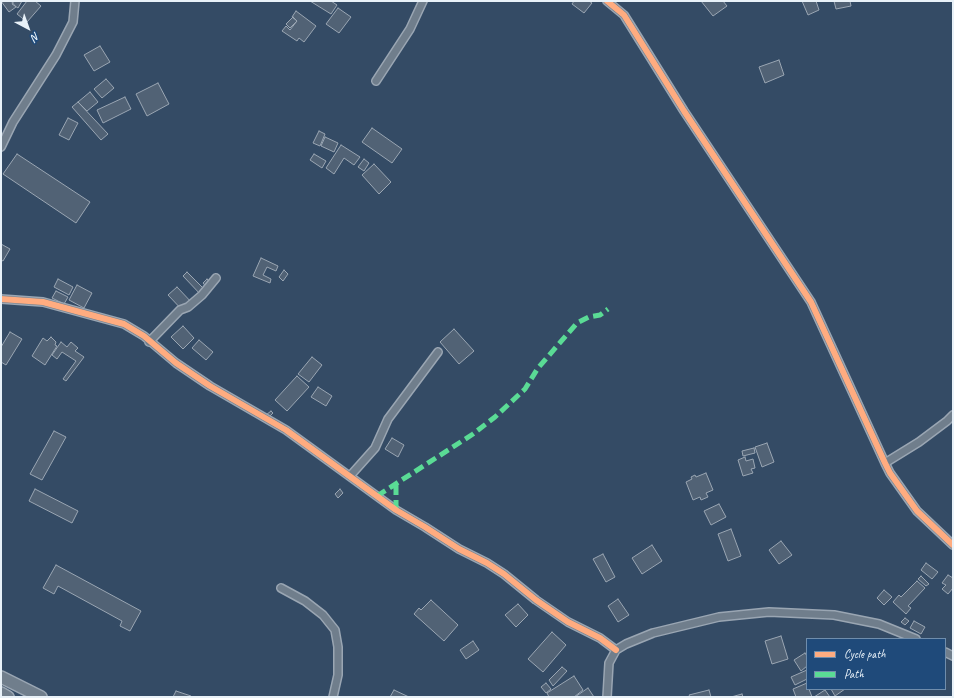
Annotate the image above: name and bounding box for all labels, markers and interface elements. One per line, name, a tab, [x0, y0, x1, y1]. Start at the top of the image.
north arrow	[8, 8, 48, 48]
text: N	[29, 30, 43, 45]
legend	[806, 638, 946, 690]
text: Cycle path	[844, 646, 886, 662]
text: Path	[844, 666, 864, 682]

